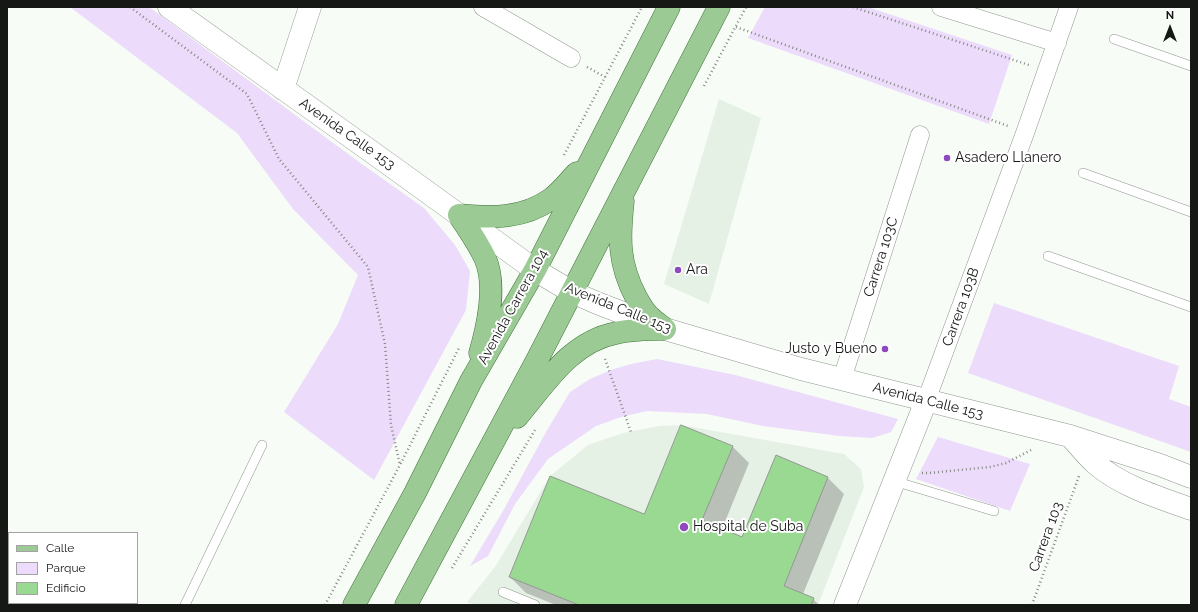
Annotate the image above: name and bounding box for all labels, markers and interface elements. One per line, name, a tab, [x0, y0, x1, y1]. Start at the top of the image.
north arrow	[1150, 8, 1190, 48]
text: N	[1166, 9, 1174, 22]
street label: Avenida Calle 153	[296, 95, 398, 173]
place label: Asadero Llanero	[955, 150, 1061, 166]
marker: Asadero Llanero	[942, 153, 952, 163]
street label: Carrera 103C	[860, 215, 902, 299]
street label: Avenida Carrera 104	[474, 247, 552, 367]
place label: Ara	[686, 262, 708, 278]
marker: Ara	[673, 265, 683, 275]
street label: Carrera 103B	[939, 265, 983, 349]
street label: Avenida Calle 153	[562, 279, 674, 337]
place label: Justo y Bueno	[785, 341, 877, 357]
marker: Justo y Bueno	[880, 344, 890, 354]
street label: Avenida Calle 153	[871, 379, 985, 423]
street label: Carrera 103	[1026, 500, 1066, 574]
place label: Hospital de Suba	[693, 519, 803, 535]
marker: Hospital de Suba	[678, 521, 690, 533]
legend	[8, 532, 138, 604]
text: Calle	[46, 541, 74, 555]
text: Parque	[46, 561, 86, 575]
text: Edificio	[46, 581, 86, 595]

